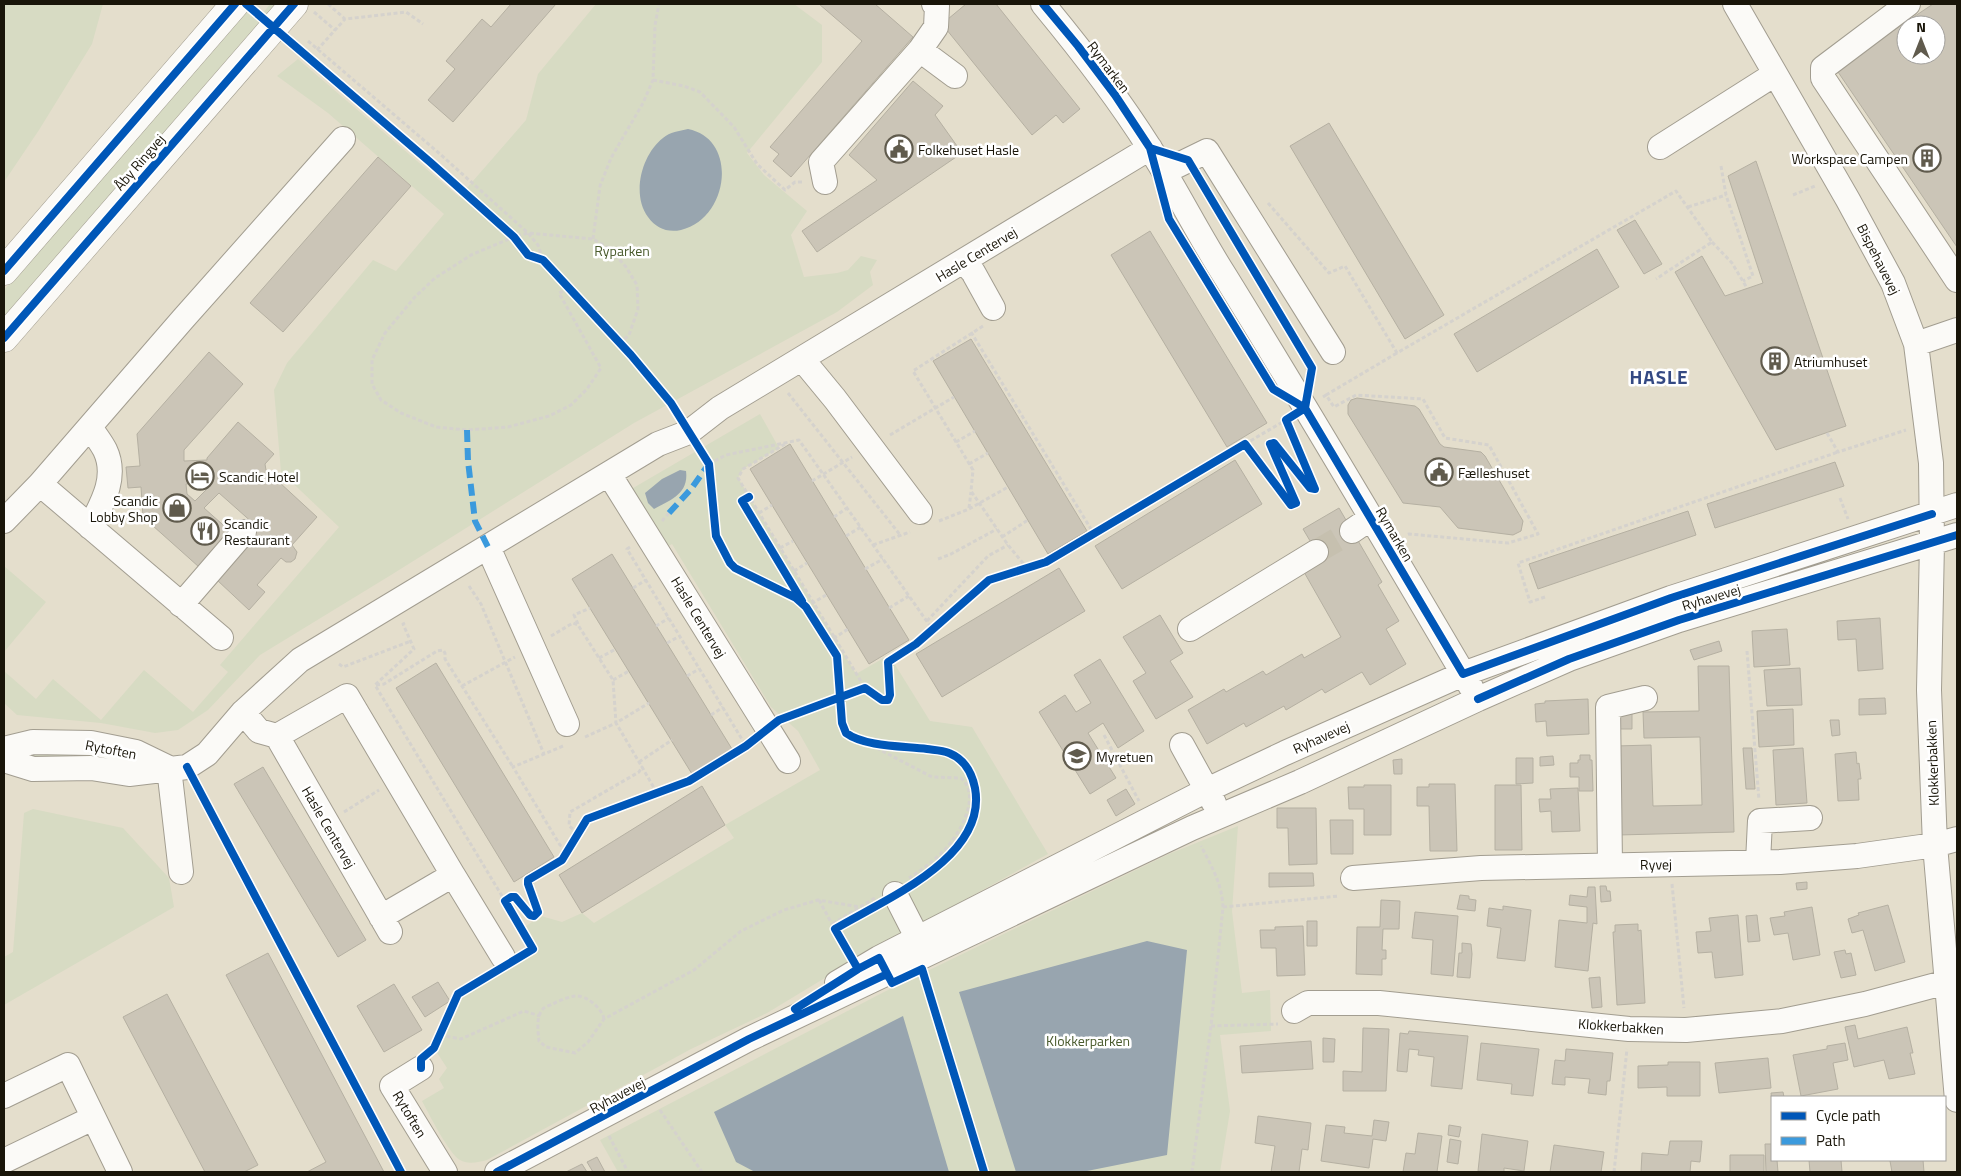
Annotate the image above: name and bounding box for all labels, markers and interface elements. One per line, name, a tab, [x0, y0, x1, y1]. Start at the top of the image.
north arrow	[1896, 15, 1946, 65]
text: N	[1916, 16, 1926, 37]
street label: Rymarken	[1083, 37, 1135, 97]
street label: Åby Ringvej	[109, 129, 169, 195]
public building icon: Folkehuset Hasle	[884, 134, 914, 164]
place label: Folkehuset Hasle	[918, 139, 1019, 160]
building icon: Workspace Campen	[1912, 143, 1942, 173]
place label: Workspace Campen	[1792, 148, 1908, 169]
street label: Bispehavevej	[1852, 220, 1906, 298]
street label: Hasle Centervej	[931, 221, 1021, 287]
park label: Ryparken	[594, 240, 650, 261]
building icon: Atriumhuset	[1760, 346, 1790, 376]
place label: Atriumhuset	[1794, 351, 1868, 372]
district label: HASLE	[1630, 362, 1689, 391]
public building icon: Fælleshuset	[1424, 457, 1454, 487]
hotel icon: Scandic Hotel	[185, 461, 215, 491]
place label: Fælleshuset	[1458, 462, 1530, 483]
place label: Scandic Hotel	[219, 466, 299, 487]
place label: Scandic Lobby Shop	[90, 490, 158, 527]
shop icon: Scandic Lobby Shop	[162, 493, 192, 523]
street label: Rymarken	[1371, 503, 1419, 565]
place label: Scandic Restaurant	[224, 513, 290, 550]
restaurant icon: Scandic Restaurant	[190, 516, 220, 546]
street label: Hasle Centervej	[666, 572, 732, 662]
street label: Ryhavevej	[1679, 578, 1743, 616]
street label: Ryhavevej	[1289, 715, 1353, 759]
street label: Klokkerbakken	[1920, 720, 1944, 806]
street label: Rytoften	[84, 734, 138, 764]
school or university icon: Myretuen	[1062, 741, 1092, 771]
place label: Myretuen	[1096, 746, 1153, 767]
street label: Hasle Centervej	[297, 782, 361, 872]
street label: Ryvej	[1640, 853, 1672, 875]
street label: Klokkerbakken	[1577, 1013, 1665, 1039]
park label: Klokkerparken	[1046, 1030, 1130, 1051]
street label: Ryhavevej	[586, 1072, 648, 1118]
street label: Rytoften	[388, 1086, 432, 1142]
legend	[1771, 1096, 1946, 1161]
text: Cycle path	[1816, 1104, 1881, 1127]
text: Path	[1816, 1129, 1846, 1152]

